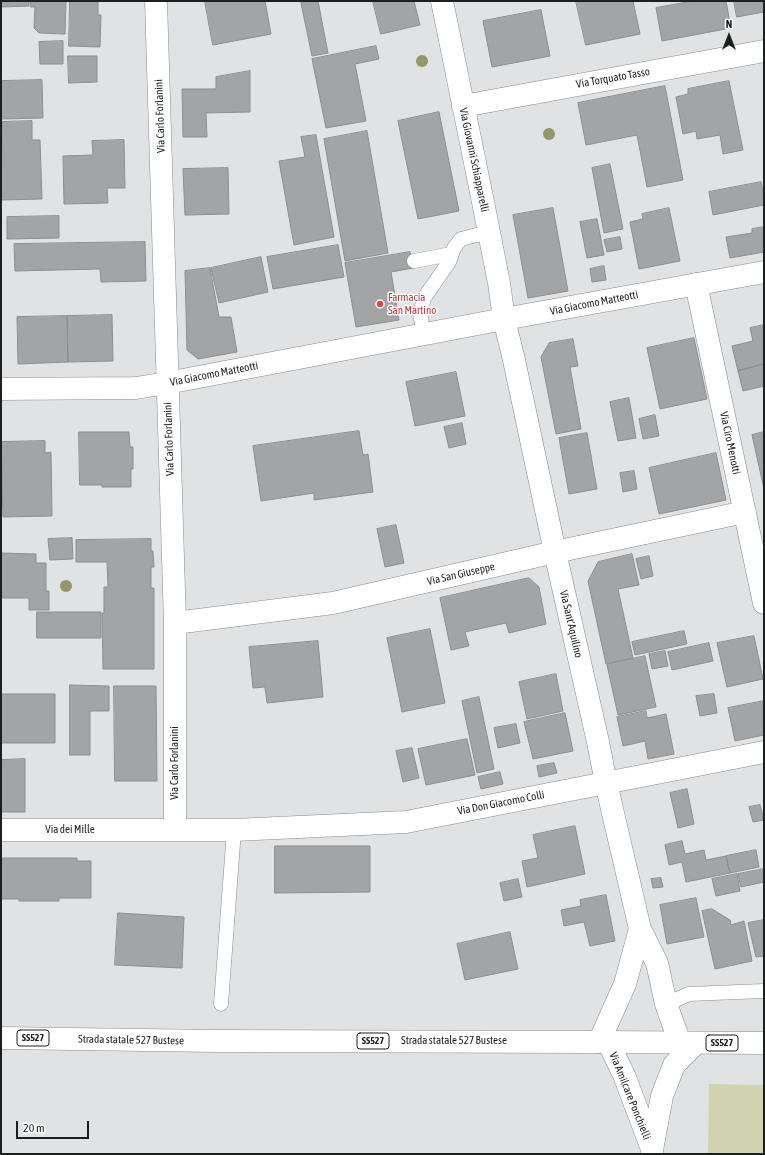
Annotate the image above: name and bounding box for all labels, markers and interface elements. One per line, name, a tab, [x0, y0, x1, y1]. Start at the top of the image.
north arrow	[709, 16, 749, 56]
text: N	[726, 18, 732, 30]
street label: Via Torquato Tasso	[575, 65, 651, 91]
street label: Via Carlo Forlanini	[152, 79, 168, 153]
street label: Via Giovanni Schiapparelli	[457, 107, 491, 213]
street label: Via Giacomo Matteotti	[549, 288, 639, 318]
place label: Farmacia San Martino	[388, 291, 436, 317]
marker: Farmacia San Martino	[375, 299, 385, 309]
street label: Via Giacomo Matteotti	[169, 359, 259, 389]
street label: Via Carlo Forlanini	[161, 402, 177, 476]
street label: Via Ciro Menotti	[717, 410, 743, 476]
street label: Via San Giuseppe	[426, 560, 496, 588]
street label: Via Sant'Aquilino	[557, 589, 585, 659]
street label: Via Carlo Forlanini	[168, 726, 182, 800]
street label: Via Don Giacomo Colli	[456, 788, 546, 818]
street label: Via dei Mille	[45, 823, 95, 837]
road number: SS527	[17, 1030, 49, 1046]
street label: Strada statale 527 Bustese	[78, 1032, 184, 1048]
road number: SS527	[357, 1033, 389, 1049]
street label: Strada statale 527 Bustese	[401, 1034, 507, 1048]
road number: SS527	[706, 1035, 738, 1051]
street label: Via Amilcare Ponchielli	[606, 1050, 654, 1142]
scale bar	[18, 1113, 91, 1139]
text: 20 m	[23, 1121, 45, 1135]

